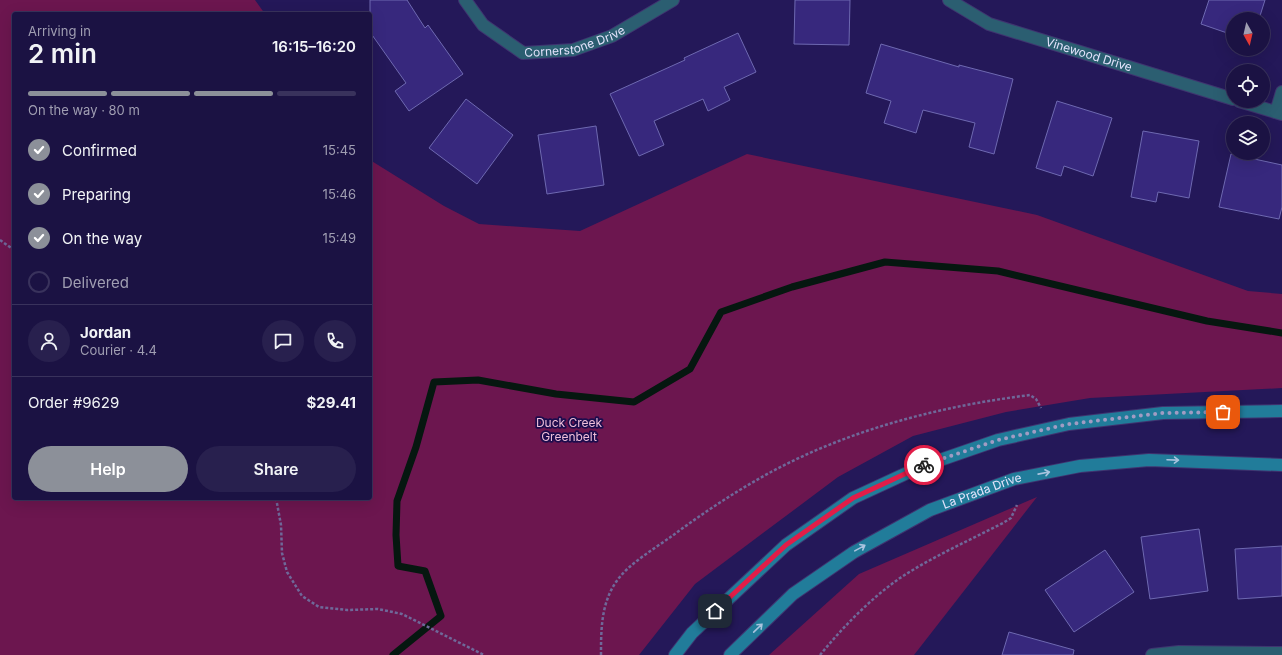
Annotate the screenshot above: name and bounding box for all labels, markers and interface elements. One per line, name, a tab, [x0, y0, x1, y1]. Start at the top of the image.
north arrow	[1226, 12, 1270, 56]
map controls	[1226, 12, 1270, 160]
street label: Cornerstone Drive	[524, 22, 627, 60]
text: Arriving in	[28, 23, 91, 39]
street label: Vinewood Drive	[1044, 34, 1134, 75]
text: 16:15–16:20	[272, 37, 356, 56]
text: 2 min	[28, 38, 97, 69]
button: locate	[1226, 64, 1270, 108]
text: On the way · 80 m	[28, 102, 140, 118]
button: layers	[1226, 116, 1270, 160]
icon: check	[28, 139, 50, 161]
text: Confirmed	[62, 141, 137, 160]
text: 15:45	[323, 142, 356, 158]
icon: check	[28, 183, 50, 205]
text: Preparing	[62, 185, 131, 204]
text: 15:46	[323, 186, 356, 202]
icon: check	[28, 227, 50, 249]
text: On the way	[62, 229, 142, 248]
text: 15:49	[323, 230, 356, 246]
text: Delivered	[62, 273, 129, 292]
button: person	[28, 320, 70, 362]
button: chat	[262, 320, 304, 362]
button: phone	[314, 320, 356, 362]
text: Jordan	[80, 323, 131, 342]
text: Courier · 4.4	[80, 342, 157, 358]
text: Order #9629	[28, 393, 119, 412]
text: $29.41	[306, 393, 356, 412]
pin	[1206, 395, 1240, 429]
icon: bag	[1212, 401, 1234, 423]
park label: Duck Creek Greenbelt	[536, 415, 603, 444]
courier	[904, 445, 944, 485]
button: Help	[28, 446, 188, 492]
button: Share	[196, 446, 356, 492]
icon: bike	[913, 454, 935, 476]
one-way arrow	[1166, 457, 1179, 464]
one-way arrow	[1038, 469, 1051, 477]
street label: La Prada Drive	[940, 470, 1023, 512]
one-way arrow	[854, 544, 866, 552]
pin	[698, 594, 732, 628]
icon: home	[704, 600, 726, 622]
one-way arrow	[753, 623, 763, 633]

